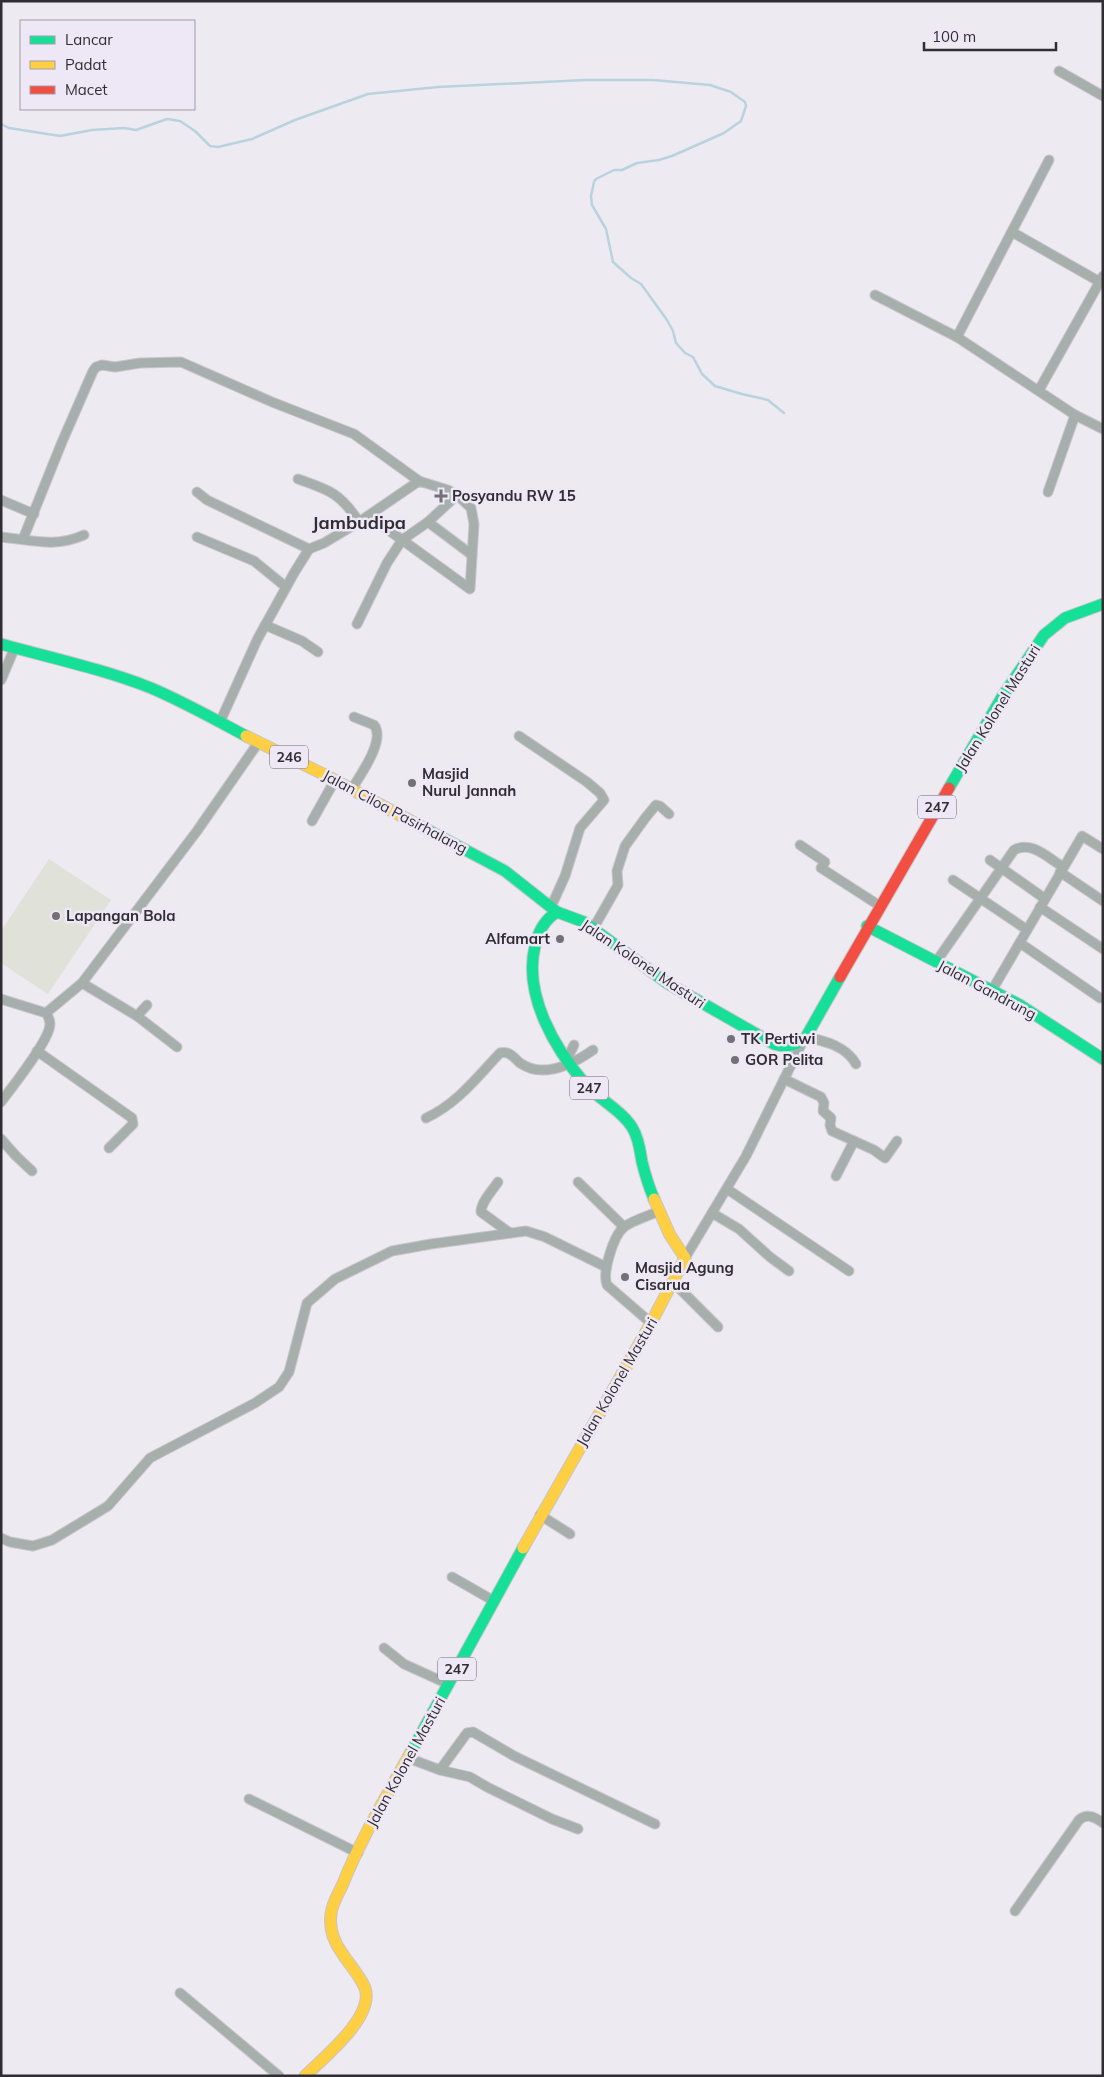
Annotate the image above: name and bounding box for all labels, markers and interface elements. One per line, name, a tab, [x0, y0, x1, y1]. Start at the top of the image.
legend	[20, 20, 195, 110]
scale bar	[924, 20, 1056, 52]
text: 100 m	[932, 27, 976, 46]
text: Lancar	[65, 30, 113, 49]
text: Padat	[65, 55, 107, 74]
text: Macet	[65, 80, 108, 99]
place label: Posyandu RW 15	[452, 486, 576, 505]
marker: Posyandu RW 15	[434, 489, 448, 503]
district label: Jambudipa	[312, 511, 406, 534]
street label: Jalan Kolonel Masturi	[951, 641, 1044, 775]
road number: 246	[270, 746, 308, 769]
place label: Masjid Nurul Jannah	[422, 764, 516, 800]
street label: Jalan Ciloa Pasirhalang	[320, 765, 471, 858]
marker: Masjid Nurul Jannah	[406, 777, 418, 789]
road number: 247	[918, 796, 956, 819]
place label: Lapangan Bola	[66, 906, 176, 925]
marker: Lapangan Bola	[50, 910, 62, 922]
street label: Jalan Kolonel Masturi	[578, 915, 709, 1012]
place label: Alfamart	[485, 929, 550, 948]
marker: Alfamart	[554, 933, 566, 945]
street label: Jalan Gandrung	[935, 956, 1040, 1024]
place label: TK Pertiwi	[741, 1029, 815, 1048]
marker: TK Pertiwi	[725, 1033, 737, 1045]
place label: GOR Pelita	[745, 1050, 823, 1069]
marker: GOR Pelita	[729, 1054, 741, 1066]
road number: 247	[570, 1076, 608, 1100]
place label: Masjid Agung Cisarua	[635, 1258, 734, 1294]
marker: Masjid Agung Cisarua	[619, 1271, 631, 1283]
street label: Jalan Kolonel Masturi	[572, 1314, 661, 1450]
road number: 247	[438, 1658, 476, 1680]
street label: Jalan Kolonel Masturi	[362, 1693, 449, 1830]

